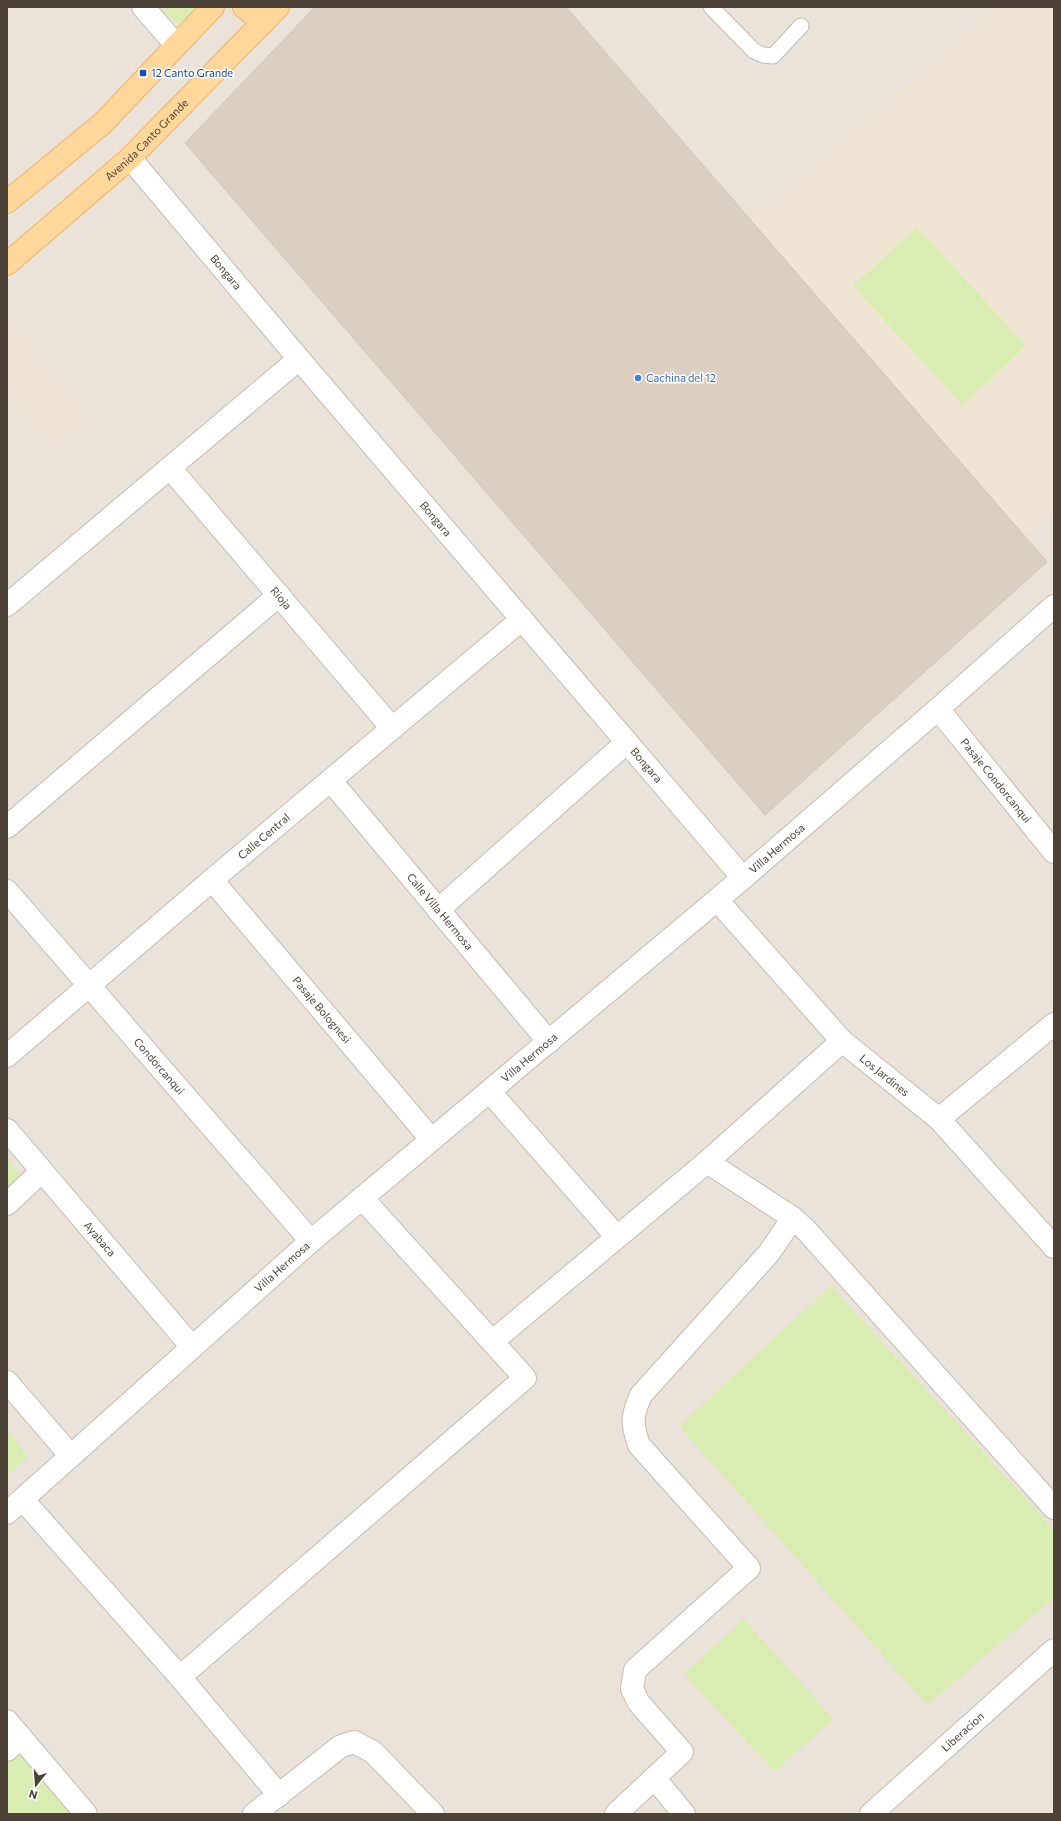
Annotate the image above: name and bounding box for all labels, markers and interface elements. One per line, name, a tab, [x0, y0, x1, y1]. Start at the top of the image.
place label: 12 Canto Grande	[151, 66, 233, 79]
marker: 12 Canto Grande	[138, 68, 148, 78]
street label: Avenida Canto Grande	[102, 96, 191, 183]
street label: Bongara	[208, 252, 245, 292]
place label: Cachina del 12	[646, 371, 716, 384]
marker: Cachina del 12	[633, 373, 643, 383]
street label: Bongara	[418, 498, 455, 539]
street label: Rioja	[268, 584, 295, 612]
street label: Pasaje Condorcanqui	[958, 735, 1034, 825]
street label: Bongara	[628, 745, 665, 785]
street label: Calle Central	[235, 810, 292, 861]
street label: Villa Hermosa	[746, 821, 807, 876]
street label: Calle Villa Hermosa	[405, 870, 476, 952]
street label: Pasaje Bolognesi	[290, 974, 354, 1046]
street label: Villa Hermosa	[498, 1030, 560, 1084]
street label: Condorcanqui	[131, 1035, 188, 1097]
street label: Los Jardines	[858, 1051, 912, 1098]
street label: Ayabaca	[82, 1218, 119, 1259]
street label: Villa Hermosa	[252, 1239, 312, 1294]
street label: Liberacion	[938, 1709, 986, 1754]
north arrow	[16, 1765, 56, 1805]
text: N	[27, 1788, 39, 1802]

